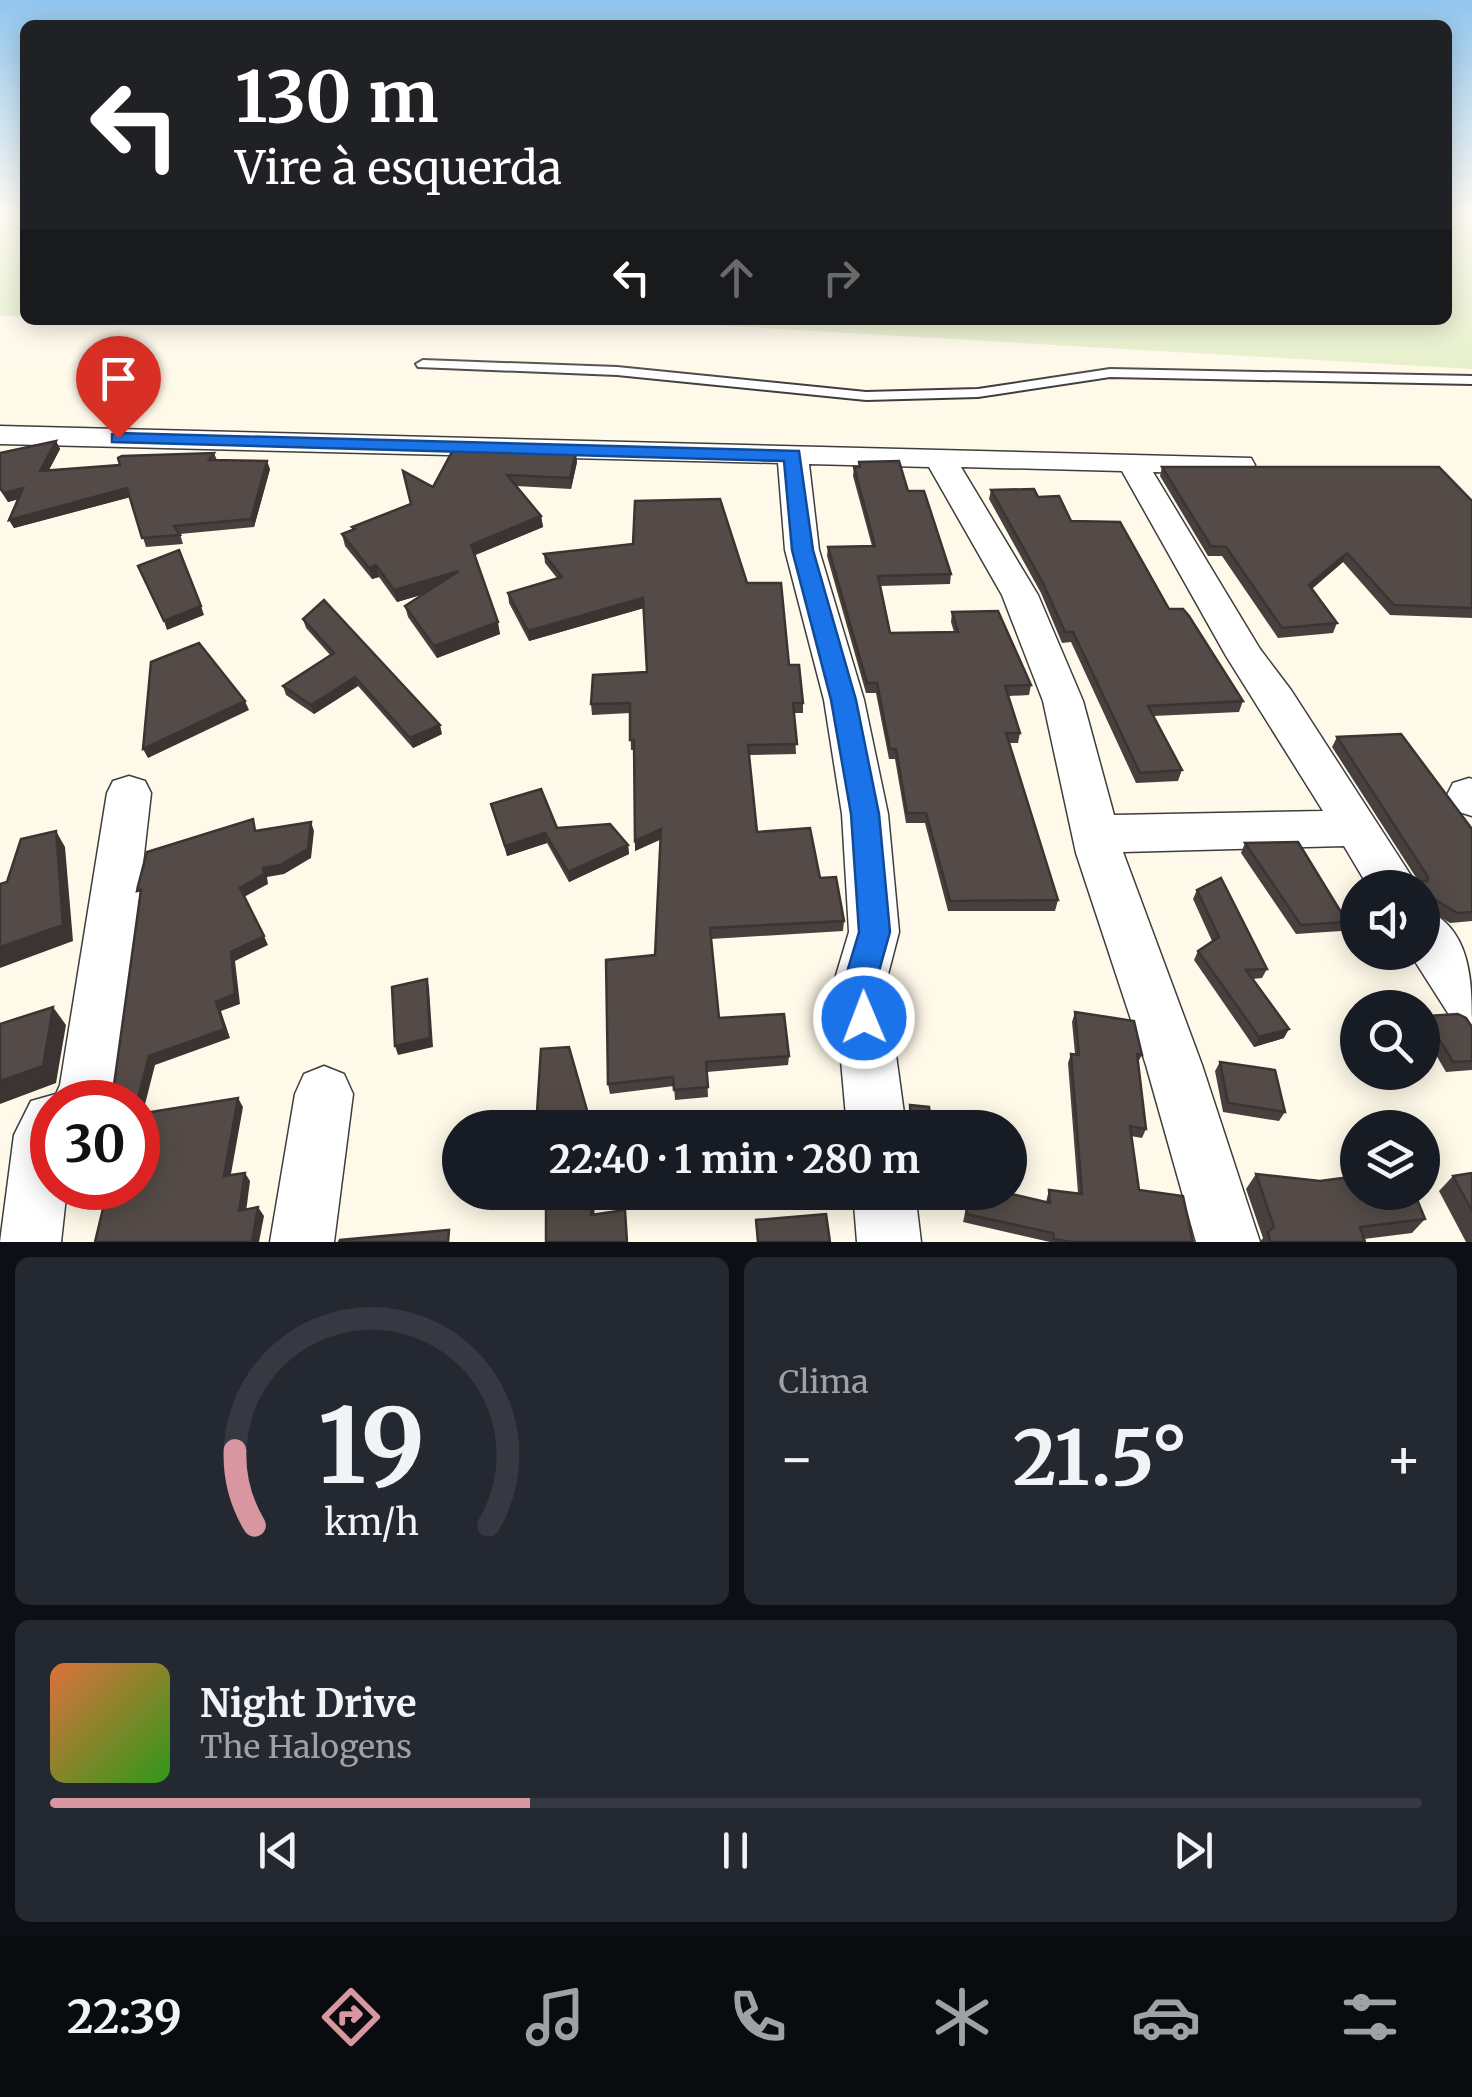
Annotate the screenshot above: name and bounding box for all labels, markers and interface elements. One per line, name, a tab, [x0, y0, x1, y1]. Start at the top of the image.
text: 130 m	[235, 53, 439, 141]
icon: left	[70, 60, 200, 190]
text: Vire à esquerda	[235, 140, 562, 196]
icon: left	[604, 250, 659, 305]
icon: ahead	[709, 250, 764, 305]
icon: right	[814, 250, 869, 305]
pin	[76, 336, 161, 439]
icon: arrive	[91, 351, 146, 406]
map controls	[1340, 870, 1440, 1210]
button: sound	[1340, 870, 1440, 970]
position arrow	[812, 966, 916, 1070]
button: search	[1340, 990, 1440, 1090]
speed limit sign: 30	[30, 1080, 160, 1210]
button: layers	[1340, 1110, 1440, 1210]
text: 22:40 · 1 min · 280 m	[549, 1136, 920, 1183]
text: Clima	[779, 1362, 869, 1402]
text: 19	[318, 1381, 425, 1511]
text: 21.5°	[1013, 1411, 1188, 1505]
text: −	[779, 1424, 815, 1493]
text: +	[1385, 1424, 1422, 1493]
text: km/h	[324, 1500, 419, 1545]
text: Night Drive	[200, 1680, 417, 1727]
text: The Halogens	[200, 1727, 412, 1767]
icon: previous	[251, 1823, 306, 1878]
icon: pause	[708, 1823, 763, 1878]
icon: next	[1166, 1823, 1221, 1878]
icon: directions	[316, 1982, 386, 2052]
icon: music	[520, 1982, 590, 2052]
icon: phone	[723, 1982, 793, 2052]
icon: climate	[927, 1982, 997, 2052]
icon: car	[1131, 1982, 1201, 2052]
icon: filters	[1335, 1982, 1405, 2052]
text: 22:39	[67, 1989, 182, 2045]

